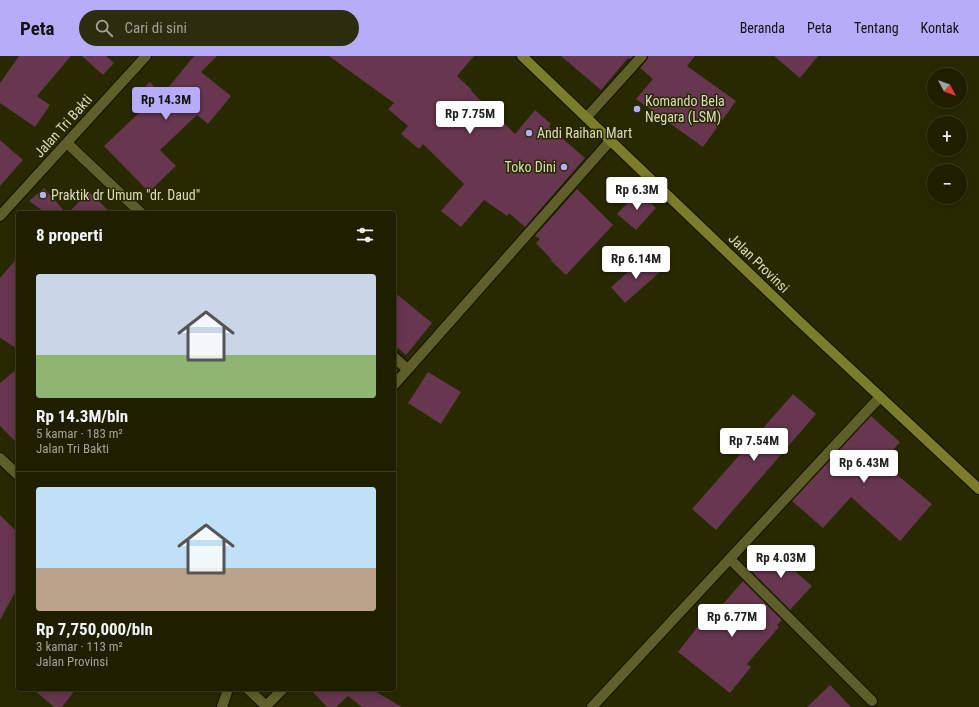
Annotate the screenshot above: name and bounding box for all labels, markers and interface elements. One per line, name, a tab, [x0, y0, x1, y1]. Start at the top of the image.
search box	[79, 10, 359, 46]
text: Peta	[20, 17, 55, 40]
icon: search	[93, 17, 115, 39]
text: Cari di sini	[125, 19, 187, 37]
text: Beranda	[740, 20, 785, 36]
text: Peta	[807, 20, 832, 36]
text: Tentang	[854, 20, 899, 36]
text: Kontak	[921, 20, 959, 36]
north arrow	[927, 68, 967, 108]
map controls	[927, 68, 967, 204]
pin: Rp 14.3M	[125, 87, 207, 121]
street label: Jalan Tri Bakti	[31, 91, 95, 161]
text: Rp 14.3M	[141, 92, 191, 107]
place label: Komando Bela Negara (LSM)	[645, 93, 725, 126]
pin: Rp 7.75M	[429, 101, 511, 135]
marker: Komando Bela Negara (LSM)	[632, 104, 642, 114]
text: Rp 7.75M	[445, 106, 495, 121]
button: +	[927, 116, 967, 156]
place label: Andi Raihan Mart	[537, 125, 632, 141]
marker: Andi Raihan Mart	[524, 128, 534, 138]
place label: Toko Dini	[505, 159, 556, 175]
marker: Toko Dini	[559, 162, 569, 172]
button: −	[927, 164, 967, 204]
pin: Rp 6.3M	[600, 177, 674, 211]
text: Rp 6.3M	[615, 182, 659, 197]
place label: Praktik dr Umum "dr. Daud"	[51, 187, 200, 203]
marker: Praktik dr Umum "dr. Daud"	[38, 190, 48, 200]
icon: filters	[354, 224, 376, 246]
text: 8 properti	[36, 225, 103, 245]
street label: Jalan Provinsi	[725, 230, 793, 296]
pin: Rp 6.14M	[595, 246, 677, 280]
text: Rp 6.14M	[611, 251, 661, 266]
icon: home	[170, 300, 242, 372]
text: Rp 14.3M/bln	[36, 406, 128, 426]
text: 5 kamar · 183 m²	[36, 426, 123, 441]
pin: Rp 7.54M	[713, 428, 795, 462]
text: Rp 7.54M	[729, 433, 779, 448]
text: Jalan Tri Bakti	[36, 441, 109, 456]
pin: Rp 6.43M	[823, 450, 905, 484]
text: Rp 6.43M	[839, 455, 889, 470]
icon: home	[170, 513, 242, 585]
pin: Rp 4.03M	[740, 545, 822, 579]
text: Rp 4.03M	[756, 550, 806, 565]
pin: Rp 6.77M	[691, 604, 773, 638]
text: Rp 6.77M	[707, 609, 757, 624]
text: Rp 7,750,000/bln	[36, 619, 153, 639]
text: 3 kamar · 113 m²	[36, 639, 123, 654]
text: Jalan Provinsi	[36, 654, 108, 669]

